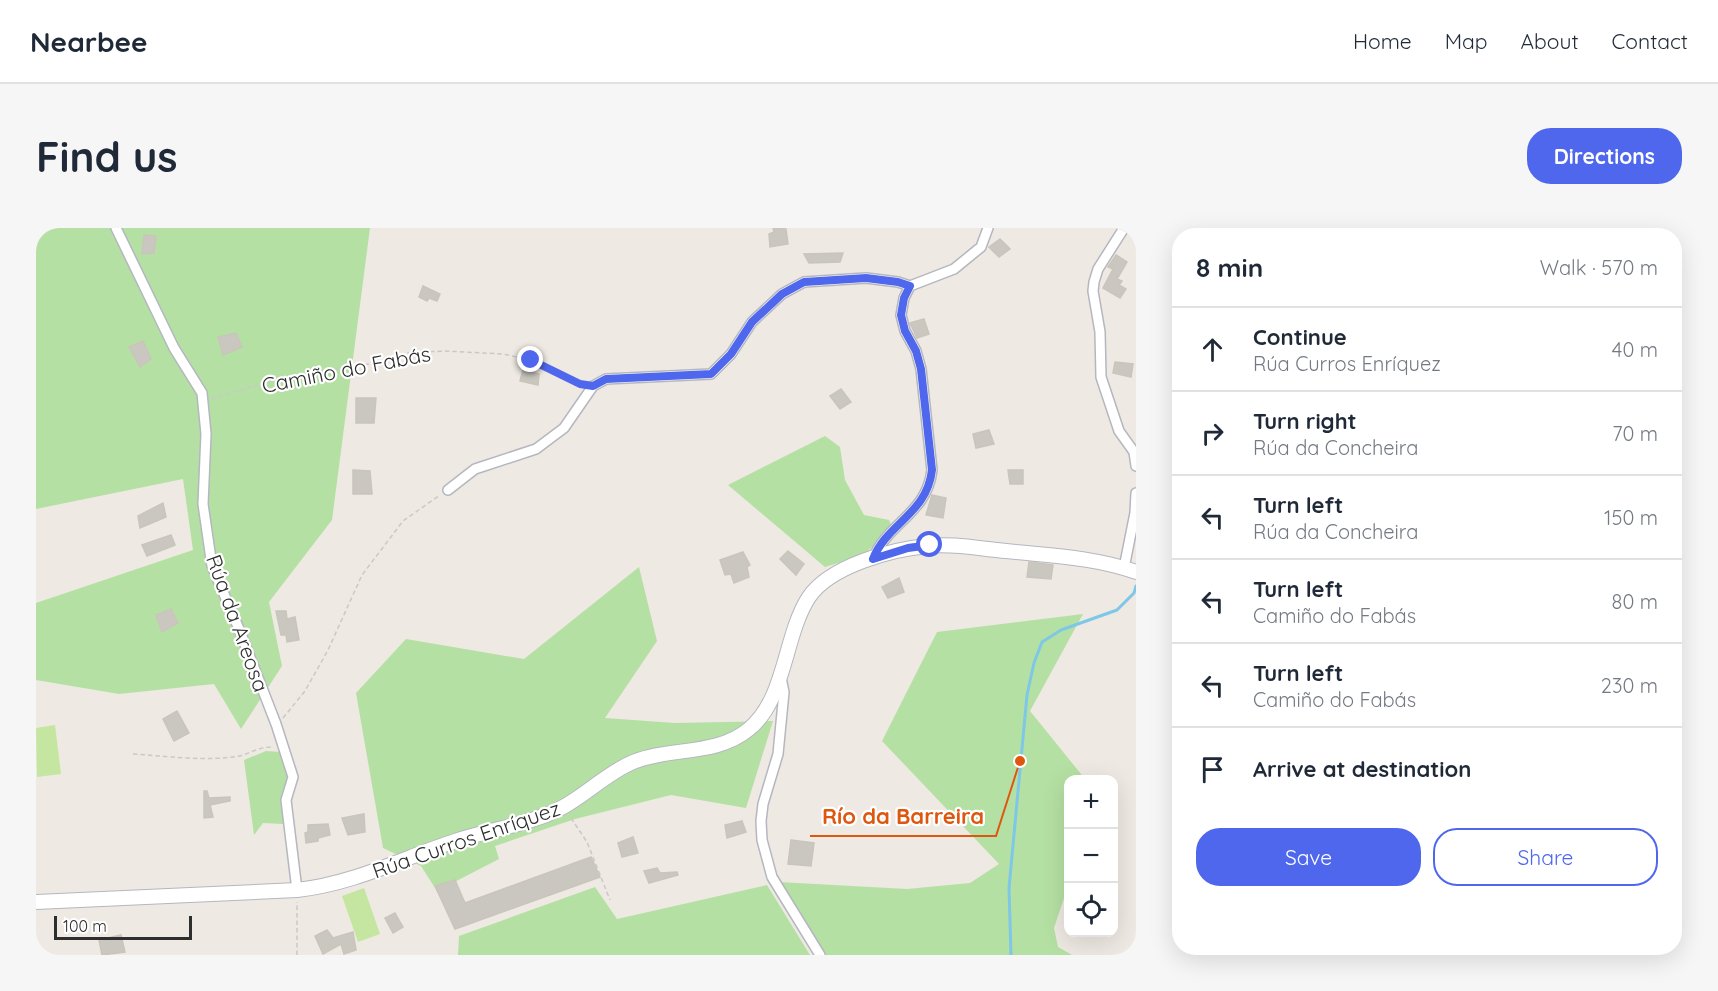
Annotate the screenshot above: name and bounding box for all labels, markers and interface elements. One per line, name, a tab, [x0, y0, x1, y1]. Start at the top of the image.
text: Nearbee	[30, 24, 148, 59]
text: Home	[1353, 28, 1412, 54]
text: Map	[1445, 28, 1488, 54]
text: About	[1521, 28, 1579, 54]
text: Contact	[1612, 28, 1688, 54]
button: Directions	[1527, 128, 1682, 184]
text: Find us	[36, 130, 178, 183]
text: 8 min	[1196, 251, 1263, 284]
text: Walk · 570 m	[1540, 255, 1658, 280]
text: Continue	[1253, 323, 1347, 351]
icon: ahead	[1196, 333, 1229, 366]
text: 40 m	[1612, 337, 1658, 362]
street label: Camiño do Fabás	[259, 340, 433, 398]
route end	[517, 346, 543, 372]
text: Rúa Curros Enríquez	[1253, 351, 1441, 376]
text: Turn right	[1253, 407, 1357, 435]
icon: right	[1196, 417, 1229, 450]
text: 70 m	[1612, 421, 1658, 446]
text: Rúa da Concheira	[1253, 435, 1418, 460]
text: Turn left	[1253, 491, 1343, 519]
icon: left	[1196, 501, 1229, 534]
text: 150 m	[1604, 505, 1658, 530]
text: Rúa da Concheira	[1253, 519, 1418, 544]
route start	[916, 531, 942, 557]
street label: Rúa da Areosa	[201, 551, 275, 695]
text: Turn left	[1253, 575, 1343, 603]
icon: left	[1196, 585, 1229, 618]
text: 80 m	[1612, 589, 1658, 614]
text: Camiño do Fabás	[1253, 603, 1416, 628]
text: Turn left	[1253, 659, 1343, 687]
icon: left	[1196, 669, 1229, 702]
text: 230 m	[1601, 673, 1658, 698]
text: Camiño do Fabás	[1253, 687, 1416, 712]
icon: arrive	[1196, 753, 1229, 786]
text: Arrive at destination	[1253, 755, 1471, 783]
map controls	[1064, 775, 1118, 937]
button: +	[1064, 775, 1118, 829]
street label: Rúa Curros Enríquez	[369, 795, 563, 883]
callout: Río da Barreira	[810, 796, 996, 836]
text: Río da Barreira	[822, 802, 984, 830]
button: Save	[1196, 828, 1421, 886]
button: Share	[1433, 828, 1658, 886]
button: −	[1064, 829, 1118, 883]
button: locate	[1064, 883, 1118, 937]
scale bar	[54, 913, 192, 940]
text: 100 m	[63, 916, 107, 936]

